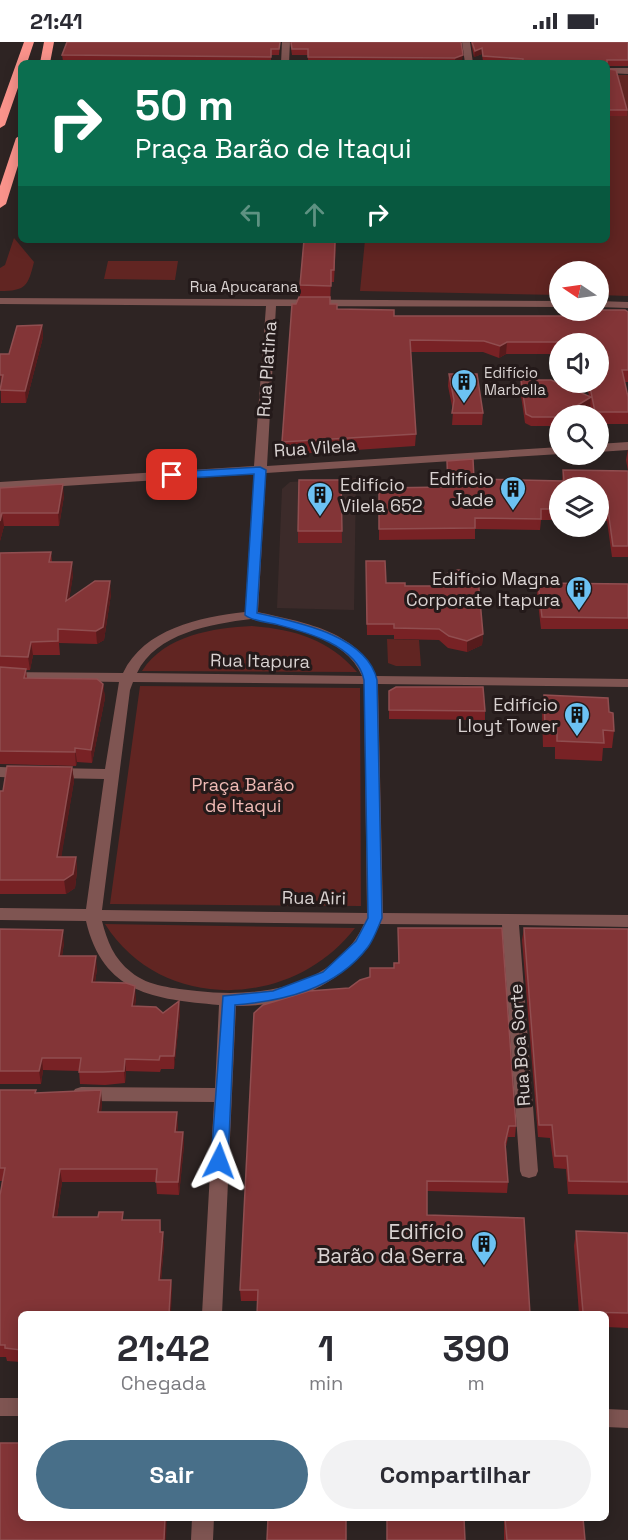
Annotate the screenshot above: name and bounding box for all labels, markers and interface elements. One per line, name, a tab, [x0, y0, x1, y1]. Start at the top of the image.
text: 21:41	[30, 7, 83, 35]
text: 50 m	[135, 79, 234, 132]
icon: right	[36, 84, 114, 162]
text: Praça Barão de Itaqui	[135, 131, 412, 166]
icon: left	[235, 198, 268, 231]
icon: ahead	[298, 198, 331, 231]
icon: right	[361, 198, 394, 231]
north arrow	[549, 261, 609, 321]
map controls	[549, 261, 609, 537]
street label: Rua Apucarana	[190, 277, 299, 296]
street label: Rua Platina	[252, 320, 281, 418]
button: sound	[549, 333, 609, 393]
place label: Edifício Marbella	[484, 363, 546, 399]
building icon: Edifício Marbella	[449, 367, 479, 405]
button: search	[549, 405, 609, 465]
street label: Rua Vilela	[273, 433, 357, 462]
pin	[146, 449, 197, 500]
icon: arrive	[155, 458, 188, 491]
place label: Edifício Jade	[429, 467, 494, 511]
place label: Edifício Vilela 652	[340, 473, 423, 517]
building icon: Edifício Jade	[498, 474, 528, 512]
button: layers	[549, 477, 609, 537]
building icon: Edifício Vilela 652	[305, 480, 335, 518]
place label: Edifício Magna Corporate Itapura	[406, 567, 560, 611]
building icon: Edifício Magna Corporate Itapura	[564, 574, 594, 612]
street label: Rua Itapura	[210, 648, 310, 673]
place label: Edifício Lloyt Tower	[458, 693, 558, 737]
building icon: Edifício Lloyt Tower	[562, 700, 592, 738]
park label: Praça Barão de Itaqui	[191, 773, 295, 817]
street label: Rua Airi	[282, 885, 346, 910]
street label: Rua Boa Sorte	[504, 983, 535, 1107]
position arrow	[187, 1129, 251, 1193]
place label: Edifício Barão da Serra	[316, 1218, 464, 1269]
building icon: Edifício Barão da Serra	[469, 1229, 499, 1267]
text: 21:42	[117, 1326, 210, 1372]
text: 1	[318, 1326, 334, 1372]
text: 390	[442, 1326, 510, 1372]
text: Chegada	[121, 1370, 206, 1396]
text: min	[309, 1370, 343, 1396]
text: m	[468, 1370, 485, 1396]
button: Sair	[36, 1440, 308, 1509]
button: Compartilhar	[320, 1440, 591, 1509]

